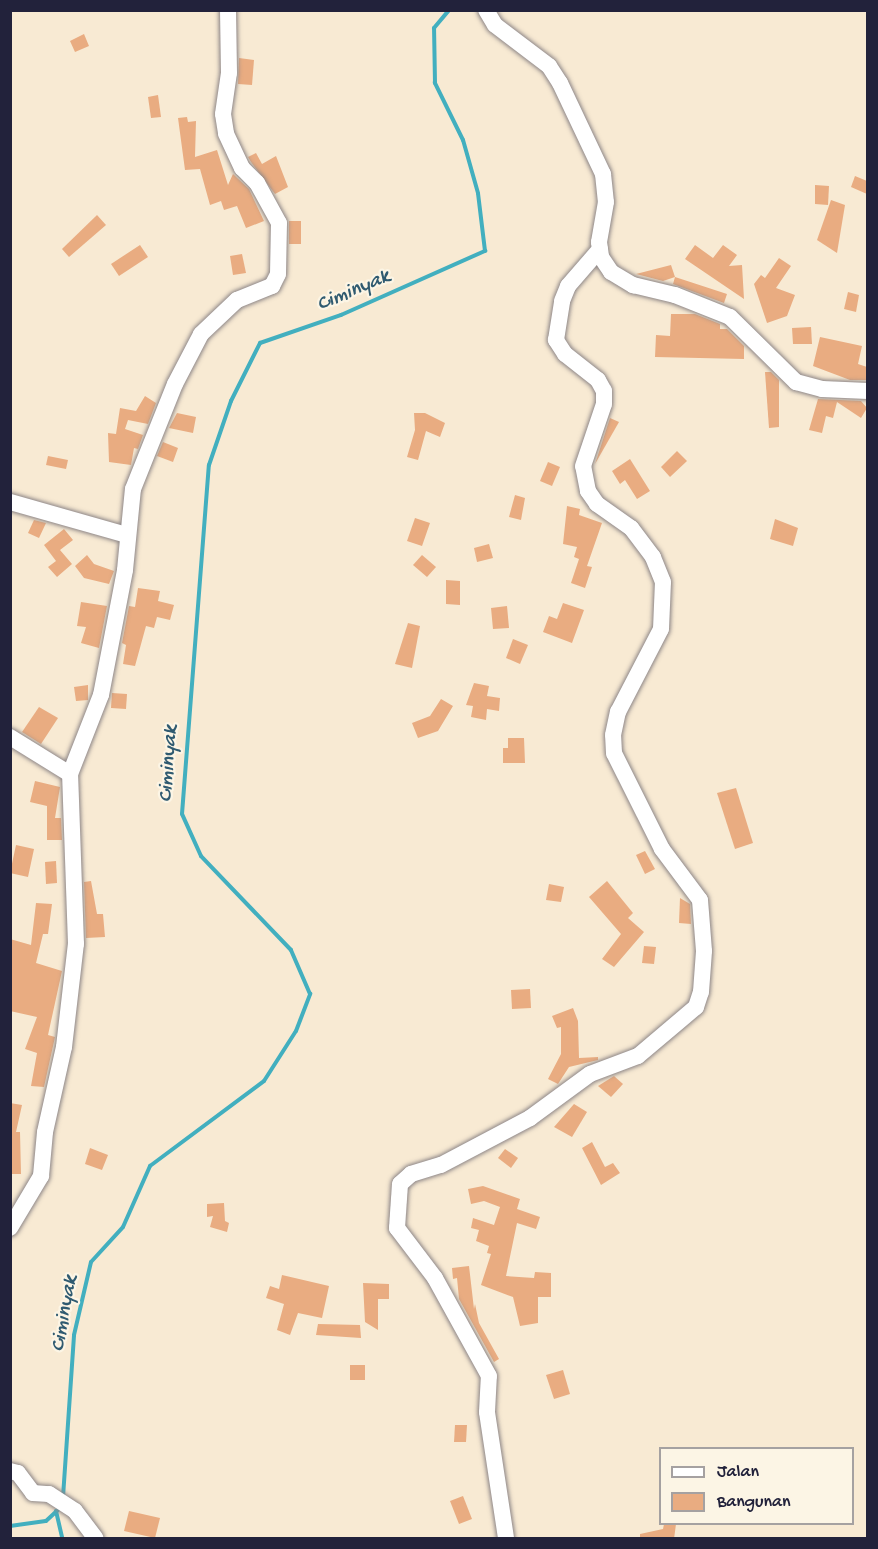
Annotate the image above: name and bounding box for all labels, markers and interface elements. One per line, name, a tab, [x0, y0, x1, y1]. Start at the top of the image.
water label: Ciminyak	[314, 265, 394, 319]
water label: Ciminyak	[155, 725, 185, 803]
water label: Ciminyak	[47, 1274, 85, 1354]
legend	[659, 1447, 854, 1525]
text: Jalan	[717, 1462, 759, 1483]
text: Bangunan	[717, 1492, 791, 1513]

